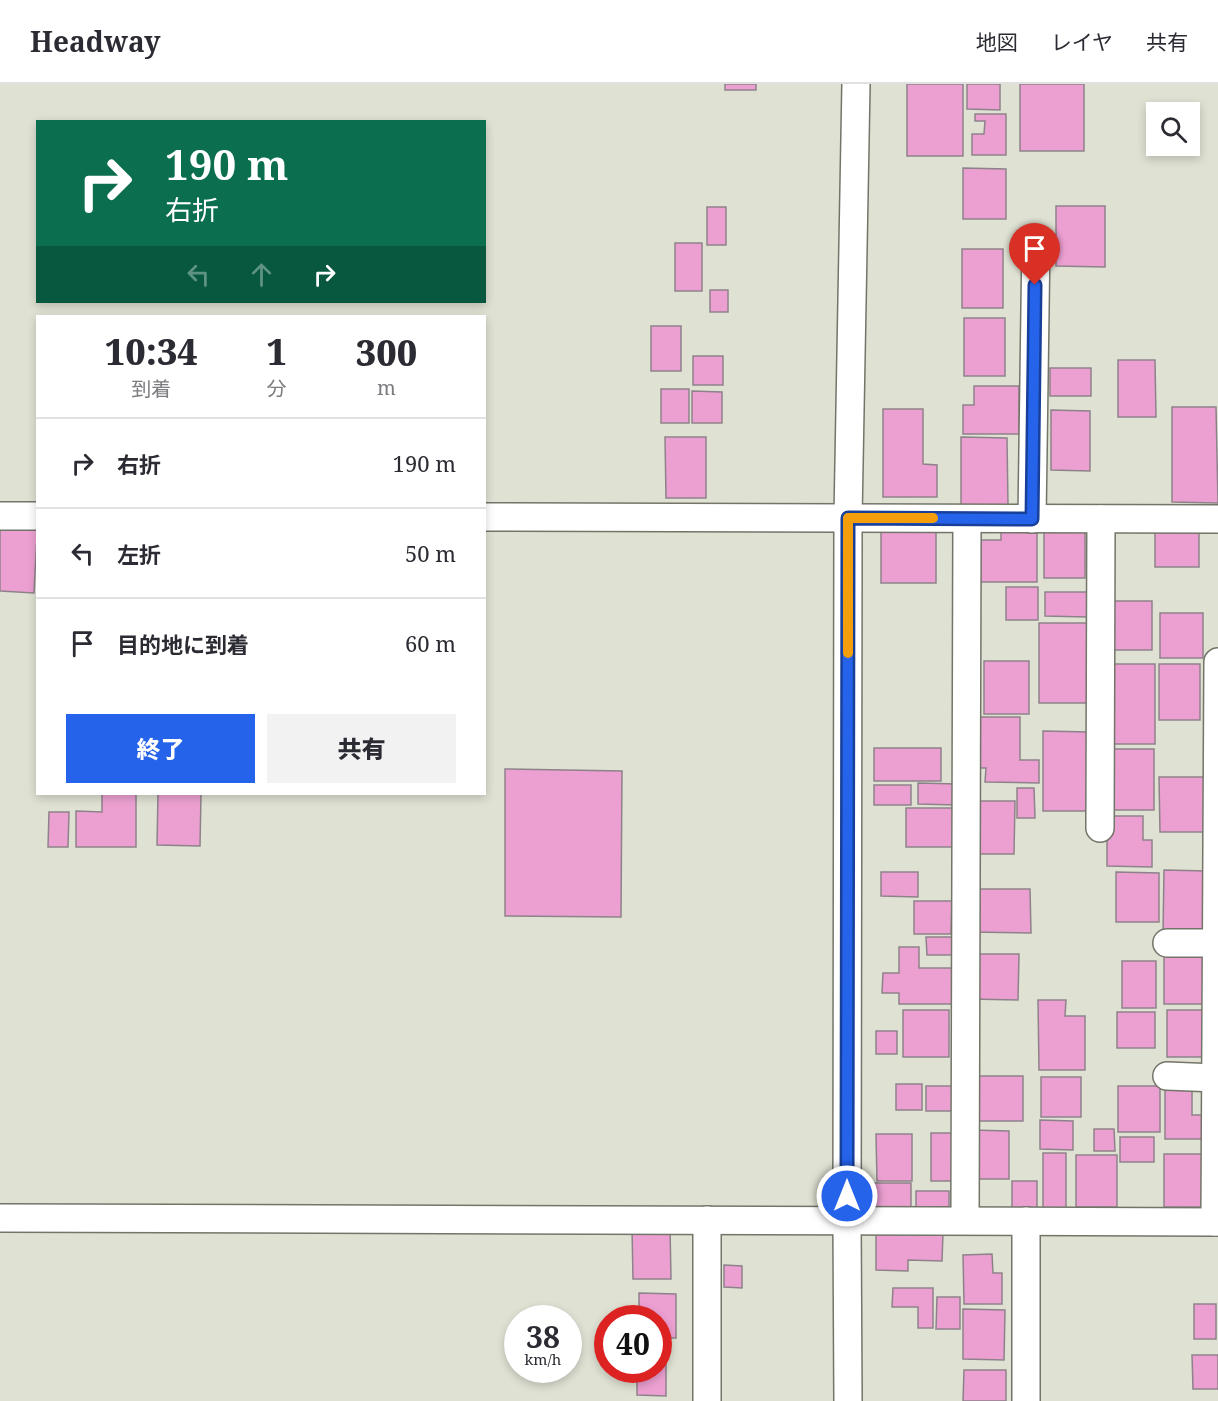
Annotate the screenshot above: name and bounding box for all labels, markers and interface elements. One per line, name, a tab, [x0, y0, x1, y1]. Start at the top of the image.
text: Headway	[30, 22, 160, 60]
text: 地図	[976, 28, 1018, 56]
text: レイヤ	[1051, 28, 1113, 56]
text: 共有	[1146, 28, 1188, 56]
map controls	[1146, 102, 1200, 156]
button: search	[1146, 102, 1200, 156]
text: 190 m	[165, 135, 289, 192]
icon: right	[66, 144, 144, 222]
text: 右折	[165, 191, 219, 228]
pin	[1009, 223, 1060, 285]
icon: arrive	[1018, 232, 1051, 265]
icon: left	[182, 258, 215, 291]
icon: ahead	[245, 258, 278, 291]
icon: right	[308, 258, 341, 291]
text: 10:34	[105, 327, 198, 376]
text: 1	[267, 327, 287, 376]
text: 300	[356, 328, 417, 377]
text: m	[377, 374, 396, 401]
text: 到着	[131, 375, 171, 402]
text: 分	[267, 375, 287, 402]
icon: right	[66, 447, 99, 480]
text: 190 m	[393, 448, 456, 478]
text: 右折	[117, 449, 161, 479]
icon: left	[66, 537, 99, 570]
text: 50 m	[405, 538, 456, 568]
text: 左折	[117, 539, 161, 569]
icon: arrive	[66, 627, 99, 660]
text: 60 m	[405, 628, 456, 658]
text: 目的地に到着	[117, 629, 249, 659]
button: 終了	[66, 714, 255, 783]
button: 共有	[267, 714, 456, 783]
position arrow	[815, 1164, 879, 1228]
speed limit sign: 40	[594, 1305, 672, 1383]
text: 38	[526, 1316, 560, 1357]
text: km/h	[525, 1349, 561, 1369]

